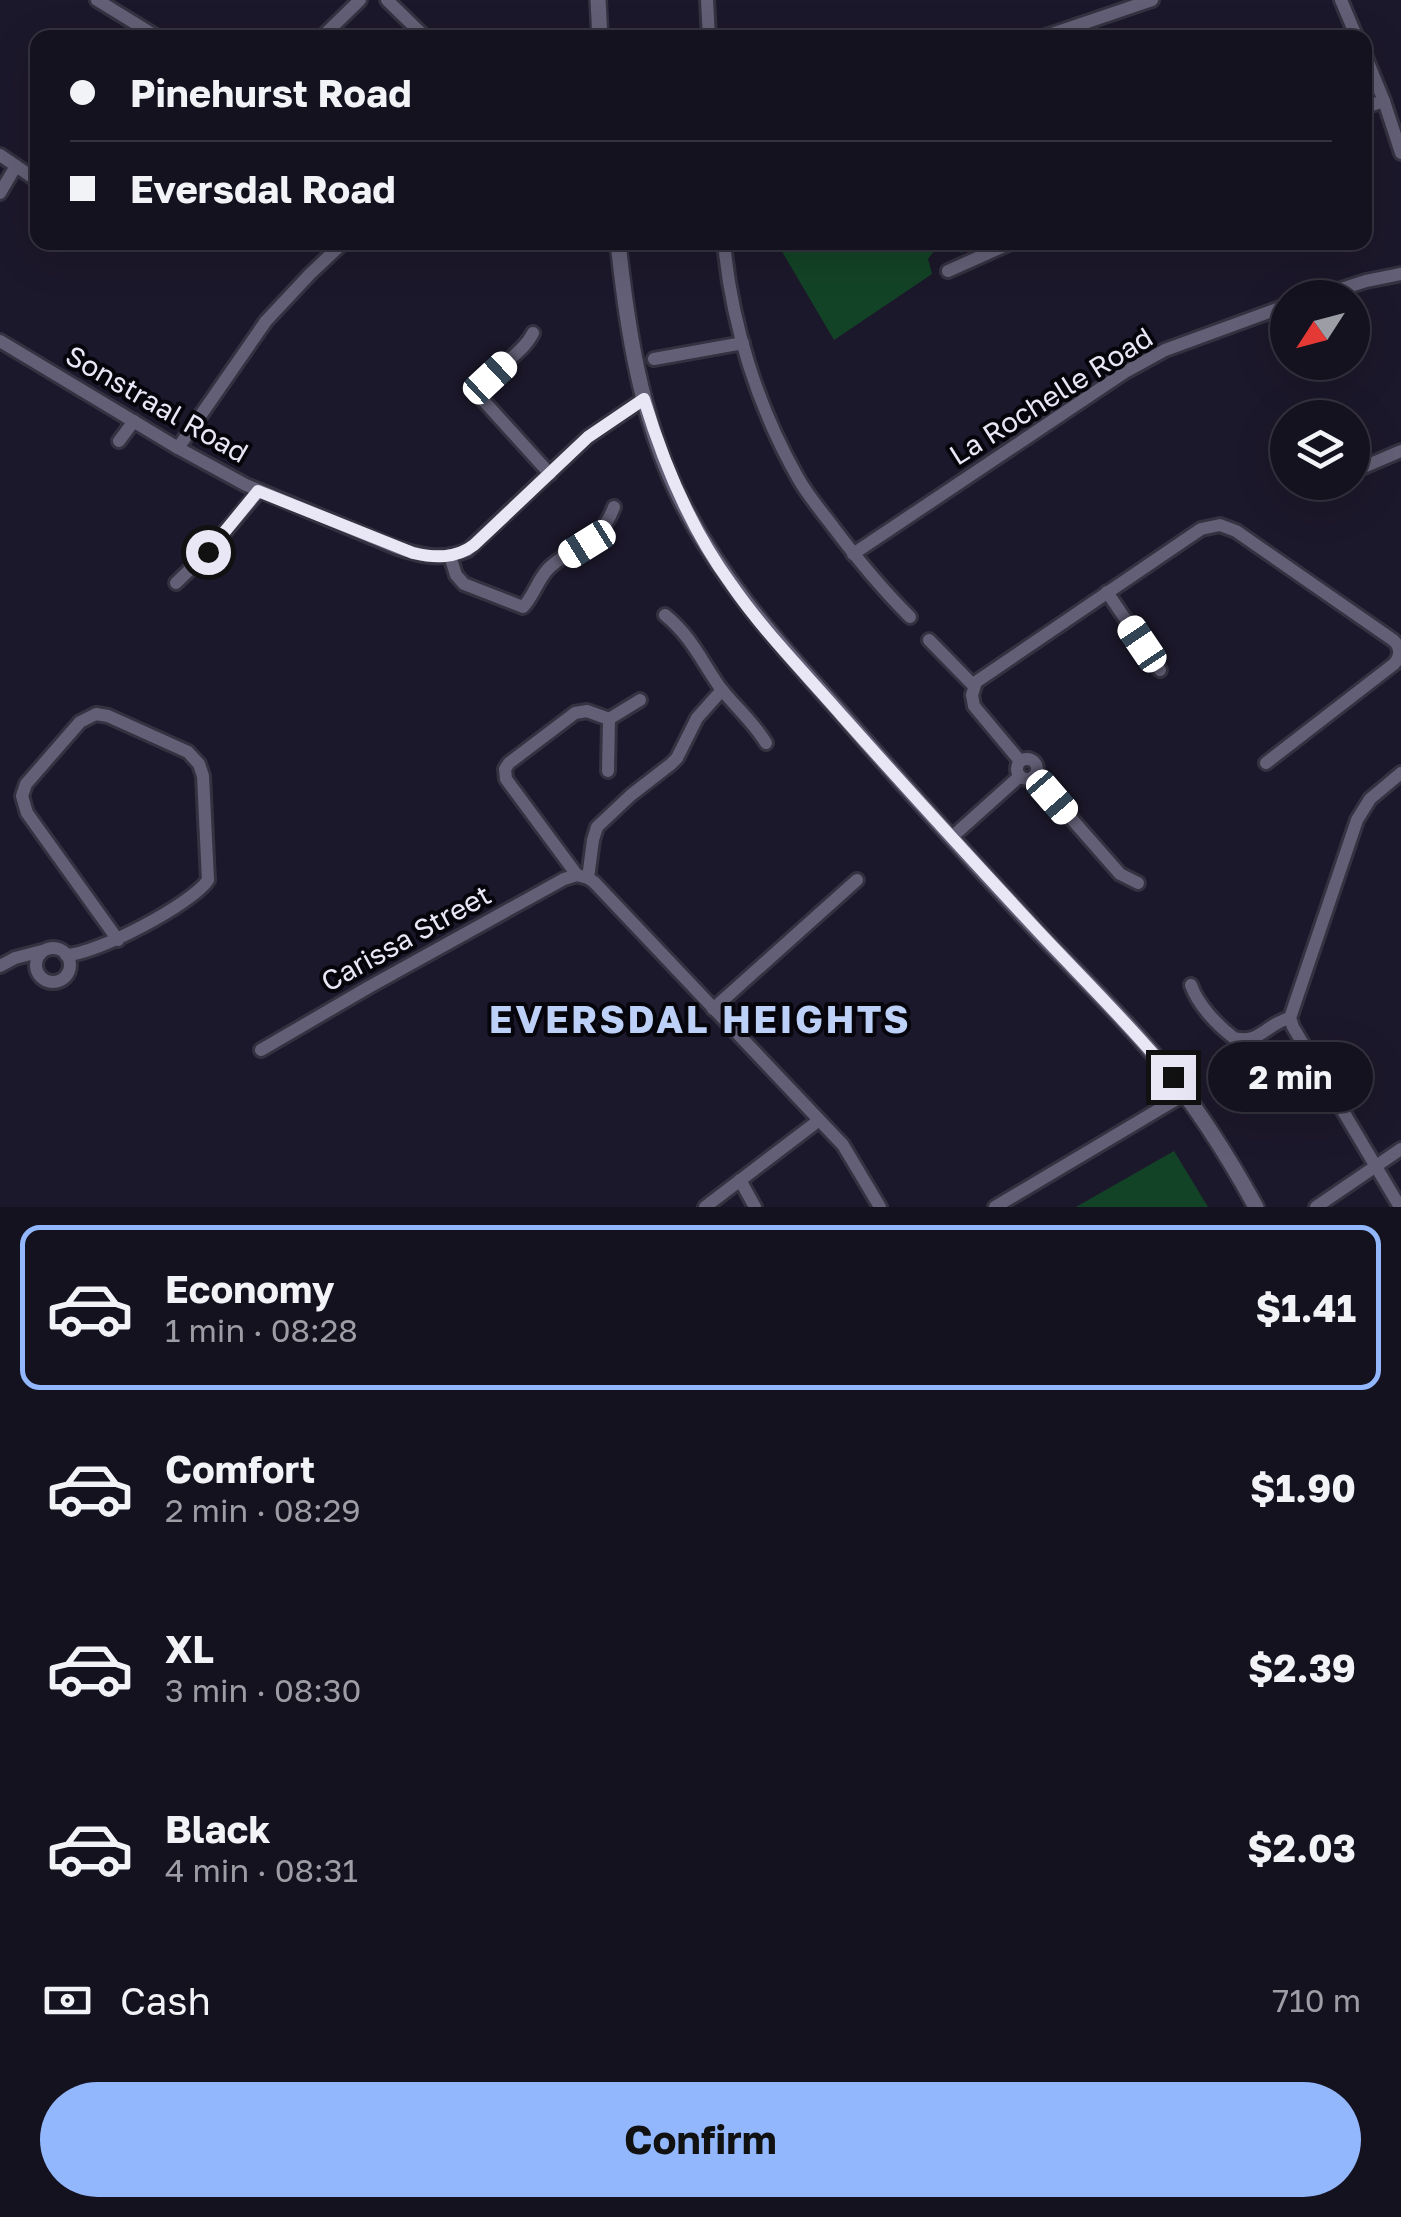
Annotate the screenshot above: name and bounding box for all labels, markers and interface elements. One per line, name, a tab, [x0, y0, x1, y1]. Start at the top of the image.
text: Pinehurst Road	[130, 70, 412, 115]
text: Eversdal Road	[130, 166, 396, 211]
north arrow	[1270, 280, 1370, 380]
map controls	[1270, 280, 1370, 500]
street label: La Rochelle Road	[943, 320, 1158, 471]
street label: Sonstraal Road	[60, 338, 254, 469]
car	[458, 347, 522, 409]
button: layers	[1270, 400, 1370, 500]
car	[554, 515, 620, 573]
route start	[186, 530, 231, 575]
car	[1113, 611, 1171, 677]
car	[1021, 765, 1083, 829]
street label: Carissa Street	[315, 877, 496, 998]
district label: EVERSDAL HEIGHTS	[489, 996, 911, 1041]
callout: 2 min	[1208, 1042, 1373, 1112]
route end	[1151, 1055, 1196, 1100]
text: 2 min	[1249, 1058, 1332, 1096]
icon: car	[45, 1263, 135, 1353]
text: Economy	[165, 1266, 334, 1311]
text: $1.41	[1255, 1285, 1356, 1330]
text: 1 min · 08:28	[165, 1311, 358, 1349]
icon: car	[45, 1443, 135, 1533]
text: Comfort	[165, 1446, 315, 1491]
text: $1.90	[1250, 1465, 1356, 1510]
text: 2 min · 08:29	[165, 1491, 361, 1529]
icon: car	[45, 1623, 135, 1713]
text: XL	[165, 1626, 214, 1671]
text: $2.39	[1248, 1645, 1356, 1690]
text: 3 min · 08:30	[165, 1671, 361, 1709]
icon: car	[45, 1803, 135, 1893]
text: Black	[165, 1806, 270, 1851]
text: $2.03	[1247, 1825, 1356, 1870]
text: 4 min · 08:31	[165, 1851, 358, 1889]
icon: cash	[40, 1973, 95, 2028]
text: Cash	[120, 1978, 211, 2023]
text: 710 m	[1272, 1981, 1361, 2019]
button: Confirm	[40, 2082, 1361, 2197]

